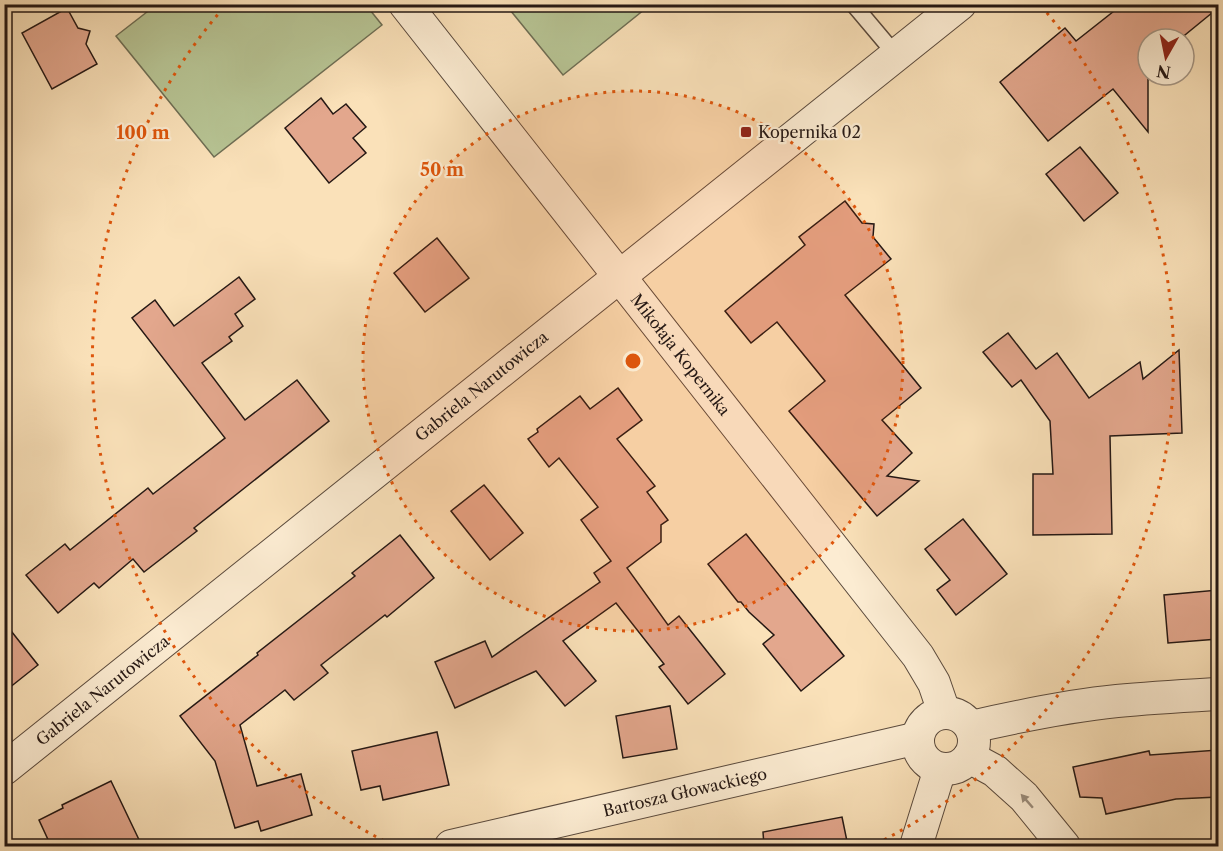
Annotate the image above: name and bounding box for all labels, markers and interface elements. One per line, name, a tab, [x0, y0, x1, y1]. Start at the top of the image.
north arrow	[1136, 27, 1196, 87]
text: N	[1155, 61, 1172, 83]
text: 100 m	[116, 122, 170, 144]
place label: Kopernika 02	[758, 122, 861, 142]
marker: Kopernika 02	[739, 125, 753, 139]
text: 50 m	[420, 159, 464, 181]
street label: Mikołaja Kopernika	[627, 290, 735, 420]
street label: Gabriela Narutowicza	[411, 326, 552, 445]
centre of rings	[623, 351, 643, 371]
street label: Gabriela Narutowicza	[32, 630, 173, 750]
street label: Bartosza Głowackiego	[601, 763, 769, 821]
one-way arrow	[1021, 794, 1034, 809]

